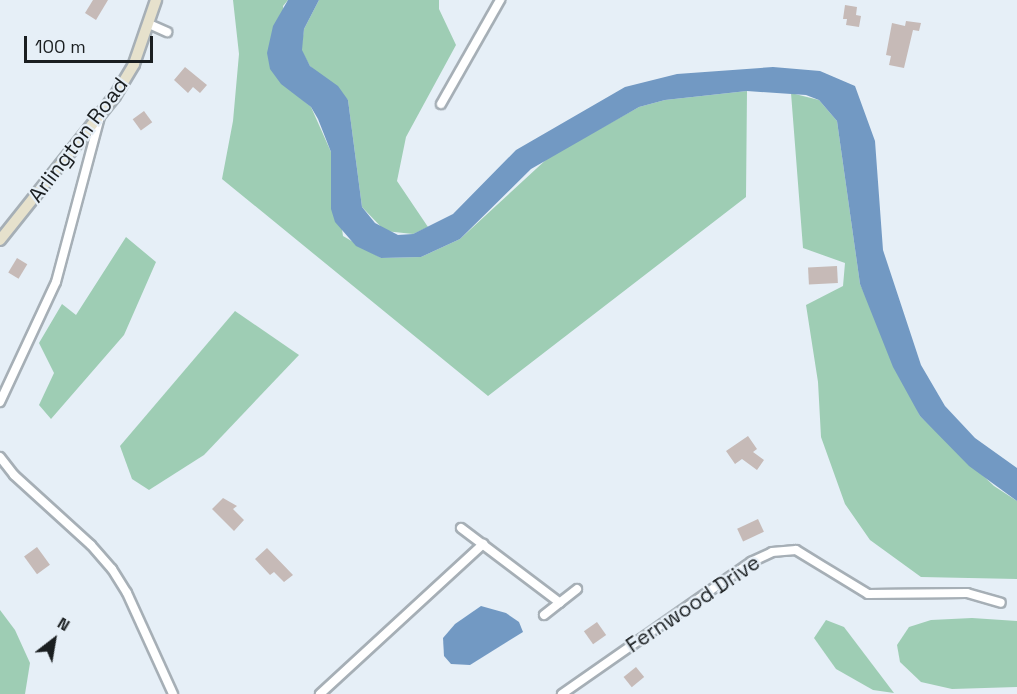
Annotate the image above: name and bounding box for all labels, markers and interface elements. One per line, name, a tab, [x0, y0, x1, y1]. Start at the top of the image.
scale bar	[27, 24, 156, 62]
text: 100 m	[35, 35, 86, 58]
street label: Arlington Road	[23, 73, 133, 207]
street label: Fernwood Drive	[621, 550, 765, 658]
north arrow	[24, 610, 84, 670]
text: N	[54, 612, 74, 636]

